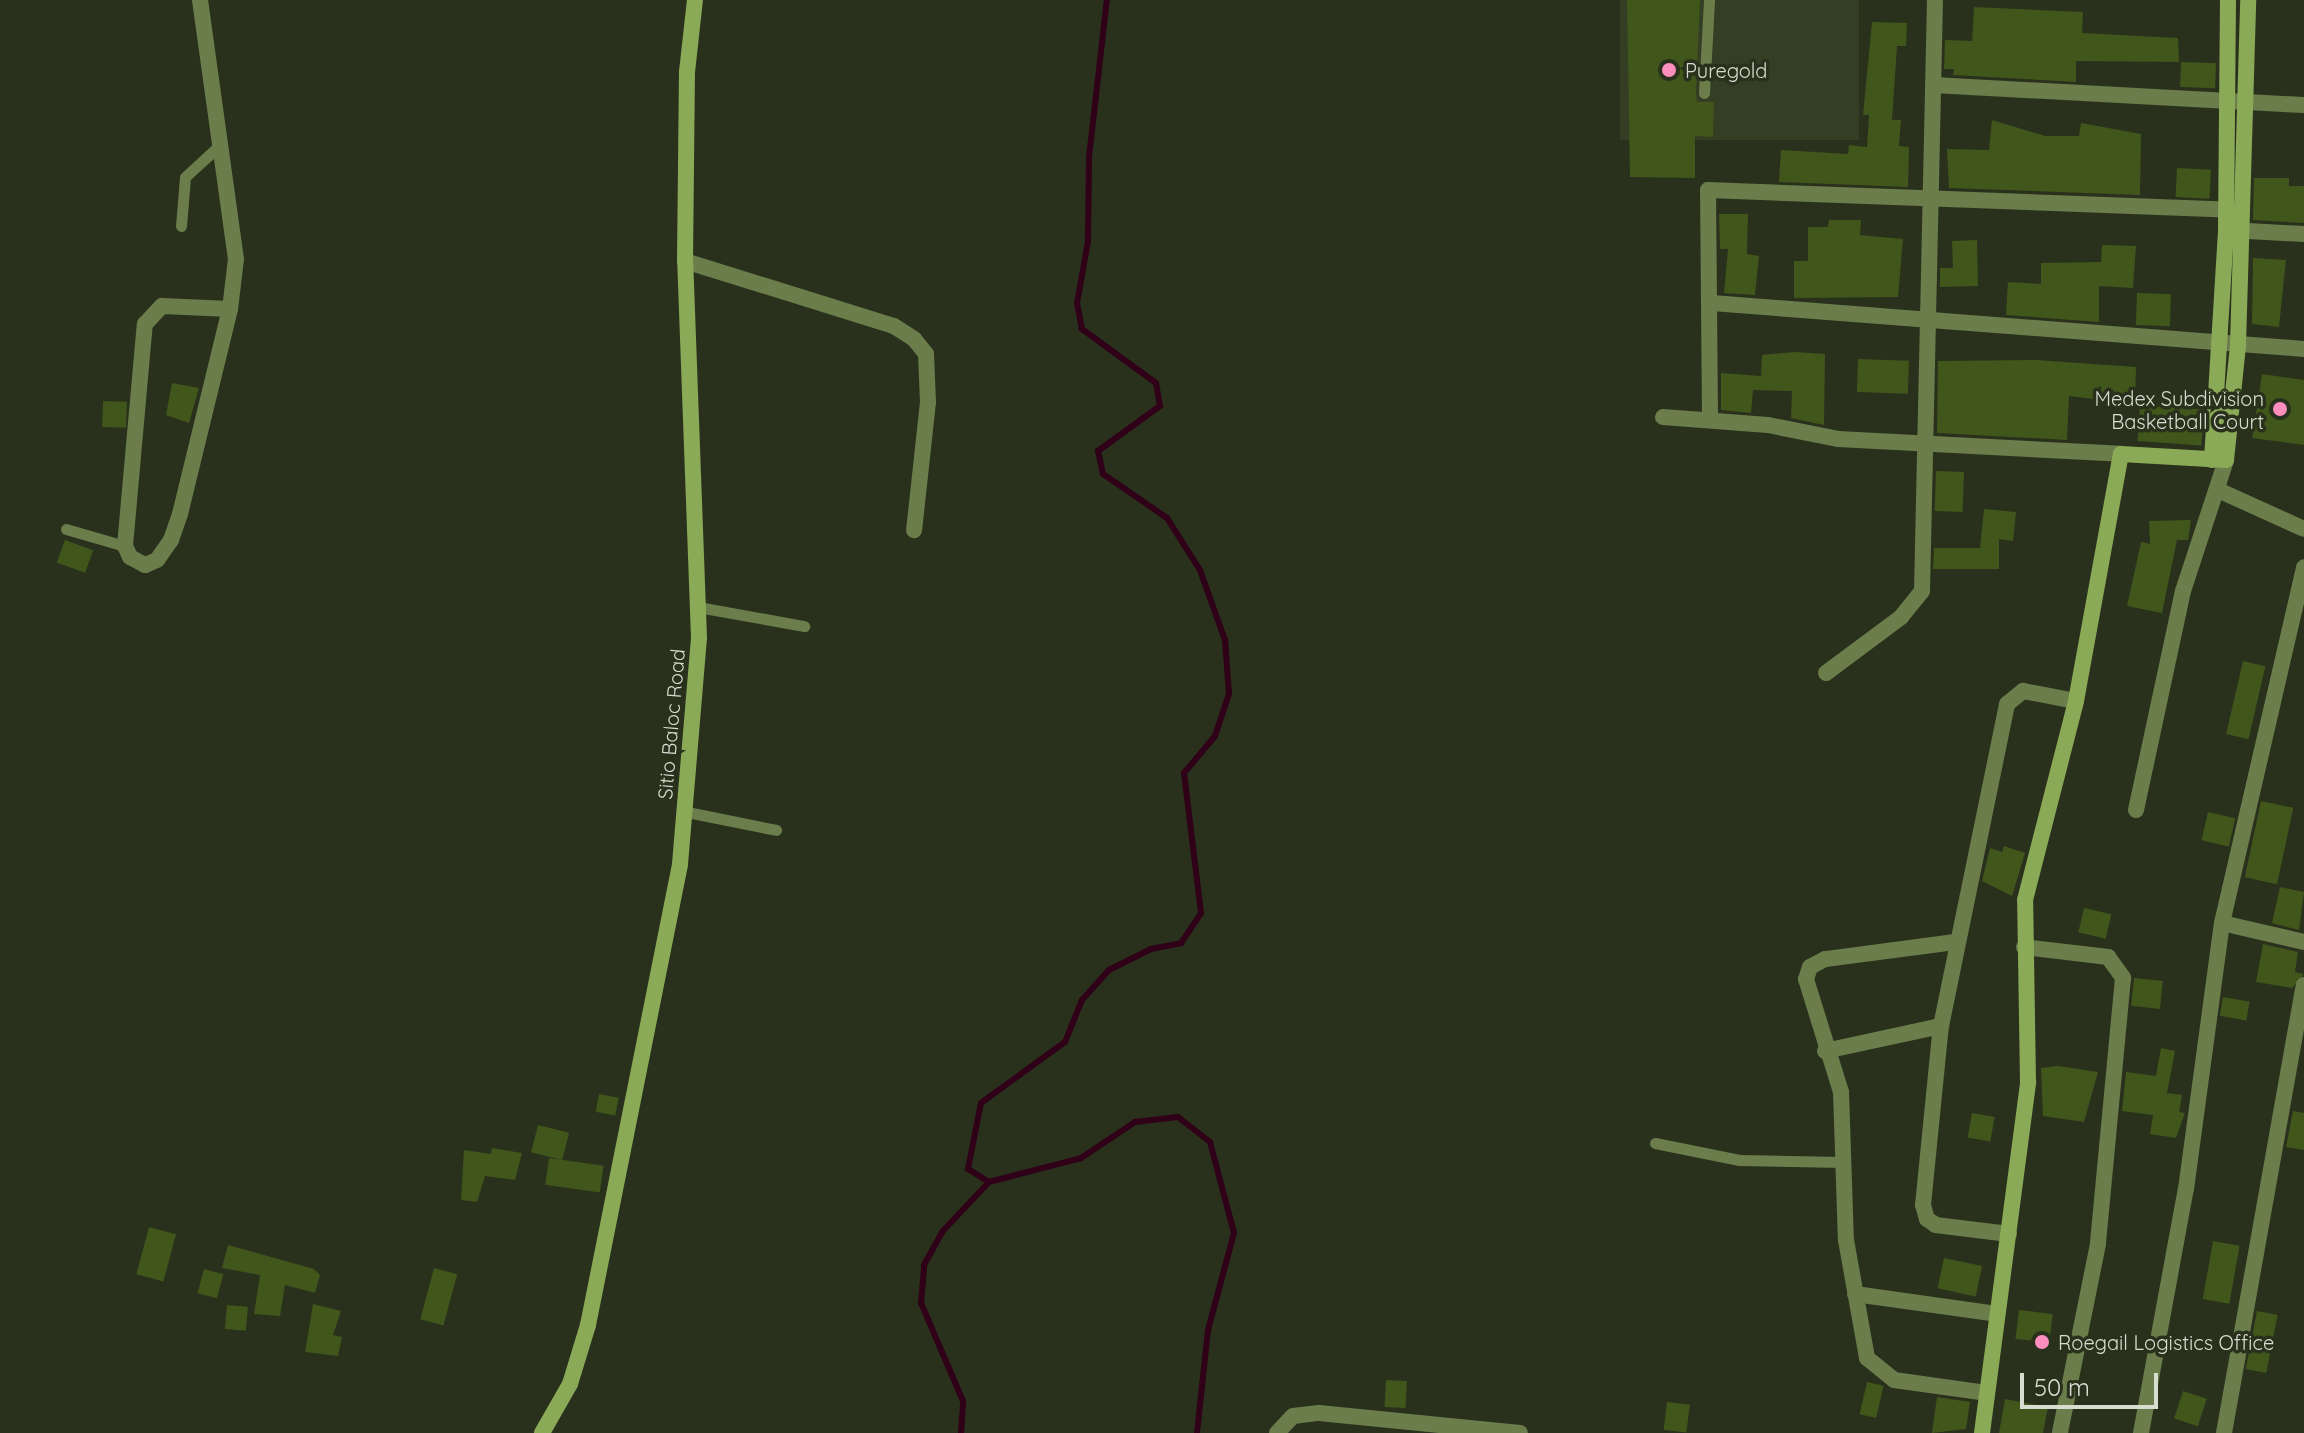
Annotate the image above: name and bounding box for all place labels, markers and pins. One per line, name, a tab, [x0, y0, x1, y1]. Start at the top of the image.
place label: Puregold	[1685, 58, 1767, 82]
marker: Puregold	[1660, 61, 1678, 79]
place label: Medex Subdivision Basketball Court	[2094, 386, 2264, 433]
marker: Medex Subdivision Basketball Court	[2271, 400, 2289, 418]
place label: Roegail Logistics Office	[2058, 1330, 2274, 1354]
marker: Roegail Logistics Office	[2033, 1333, 2051, 1351]

